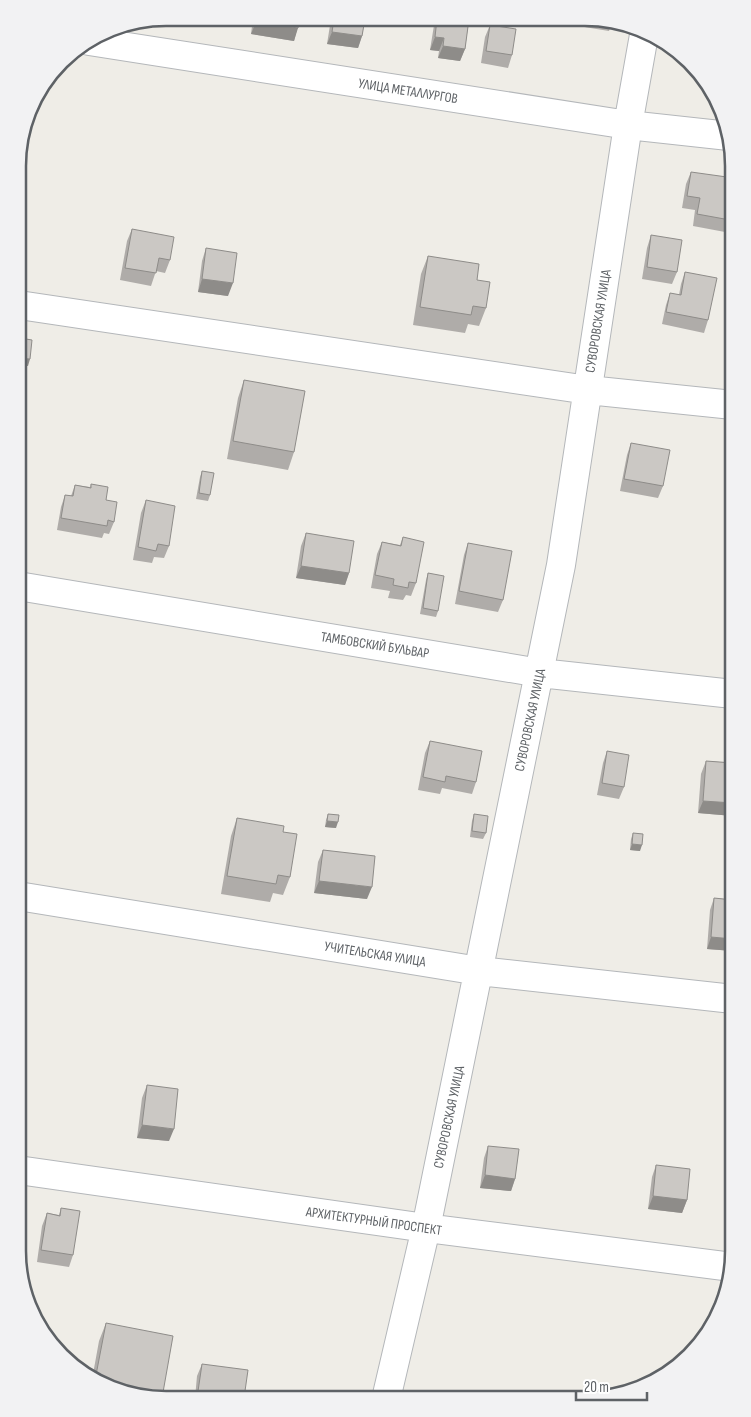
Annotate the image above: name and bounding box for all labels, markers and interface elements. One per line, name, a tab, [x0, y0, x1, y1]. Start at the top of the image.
street label: УЛИЦА МЕТАЛЛУРГОВ	[357, 75, 459, 107]
street label: СУВОРОВСКАЯ УЛИЦА	[581, 267, 615, 374]
street label: ТАМБОВСКИЙ БУЛЬВАР	[320, 628, 431, 662]
street label: СУВОРОВСКАЯ УЛИЦА	[511, 666, 549, 773]
street label: УЧИТЕЛЬСКАЯ УЛИЦА	[323, 938, 428, 971]
street label: СУВОРОВСКАЯ УЛИЦА	[430, 1063, 468, 1170]
street label: АРХИТЕКТУРНЫЙ ПРОСПЕКТ	[304, 1203, 443, 1239]
scale bar	[576, 1370, 647, 1402]
text: 20 m	[584, 1378, 609, 1397]

